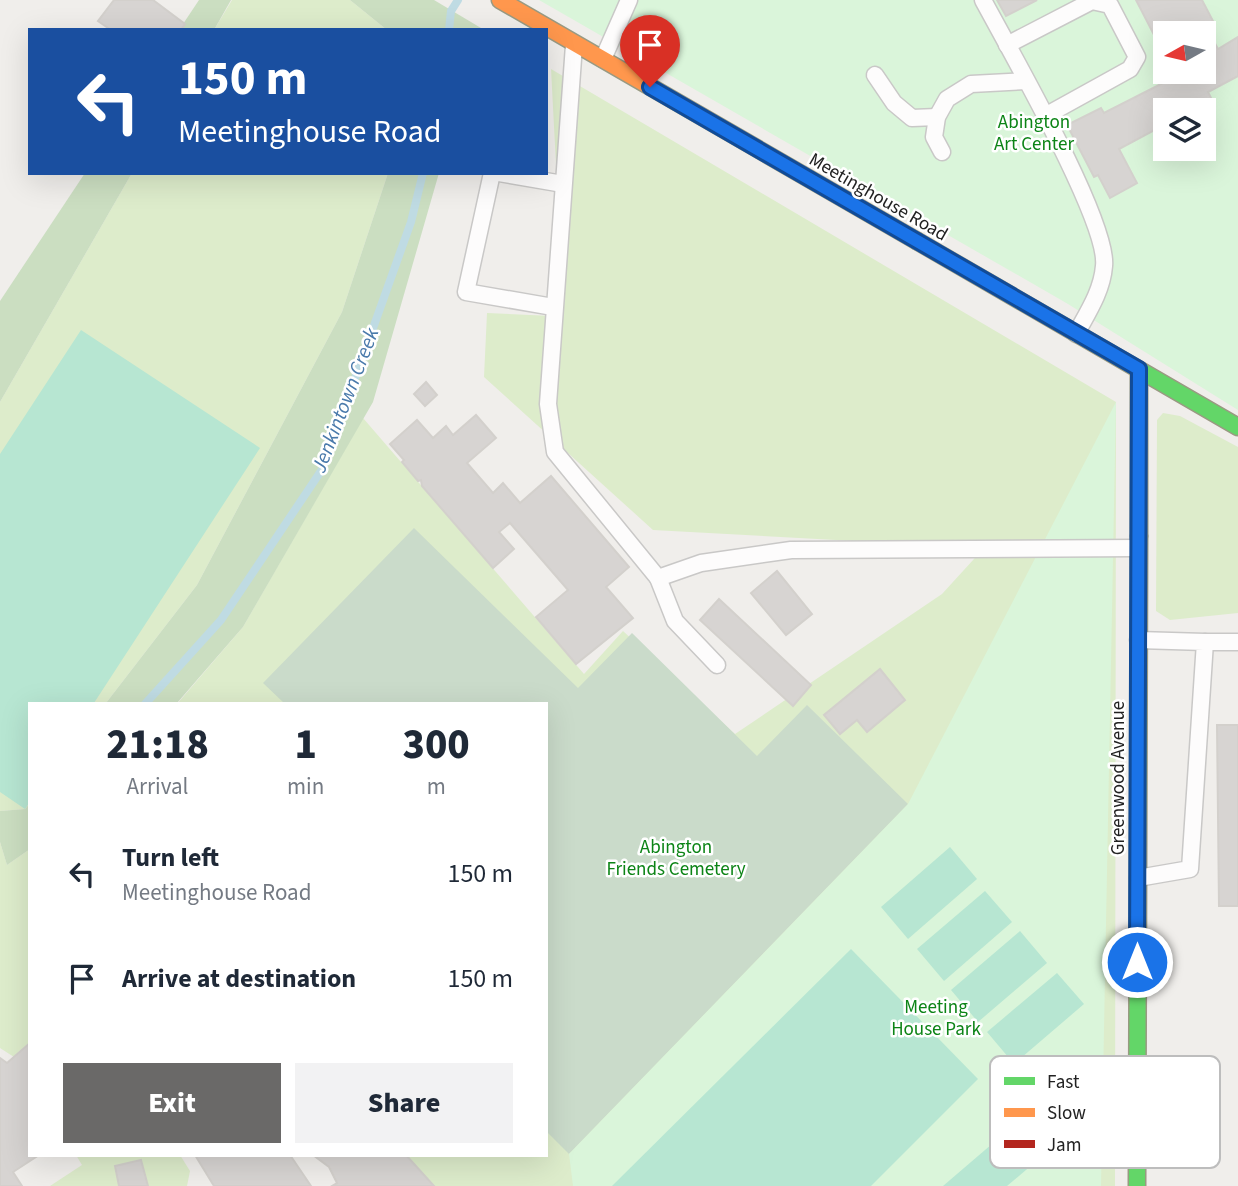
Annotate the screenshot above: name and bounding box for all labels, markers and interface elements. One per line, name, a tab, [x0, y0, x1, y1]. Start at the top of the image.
pin	[620, 15, 680, 87]
north arrow	[1153, 21, 1216, 84]
map controls	[1153, 21, 1216, 161]
icon: arrive	[631, 26, 669, 64]
text: 150 m	[178, 44, 307, 114]
icon: left	[63, 56, 154, 147]
button: layers	[1153, 98, 1216, 161]
text: Meetinghouse Road	[178, 109, 442, 155]
park label: Abington Art Center	[994, 109, 1074, 158]
street label: Meetinghouse Road	[804, 146, 953, 248]
water label: Jenkintown Creek	[303, 322, 387, 478]
street label: Greenwood Avenue	[1105, 701, 1132, 855]
text: 21:18	[106, 715, 209, 775]
text: 1	[294, 715, 317, 775]
text: 300	[403, 715, 470, 775]
text: Arrival	[127, 770, 188, 803]
text: min	[287, 770, 324, 803]
text: m	[427, 770, 446, 803]
park label: Abington Friends Cemetery	[606, 834, 746, 883]
text: Turn left	[122, 839, 219, 876]
icon: left	[63, 855, 101, 893]
text: 150 m	[447, 855, 513, 892]
text: Meetinghouse Road	[122, 876, 311, 909]
position arrow	[1100, 925, 1174, 999]
icon: arrive	[63, 960, 101, 998]
text: Arrive at destination	[122, 960, 356, 997]
text: 150 m	[447, 960, 513, 997]
park label: Meeting House Park	[891, 994, 981, 1043]
legend	[990, 1056, 1220, 1168]
button: Exit	[63, 1063, 281, 1143]
button: Share	[295, 1063, 513, 1143]
text: Fast	[1047, 1069, 1080, 1096]
text: Slow	[1047, 1100, 1086, 1127]
text: Jam	[1047, 1132, 1081, 1159]

